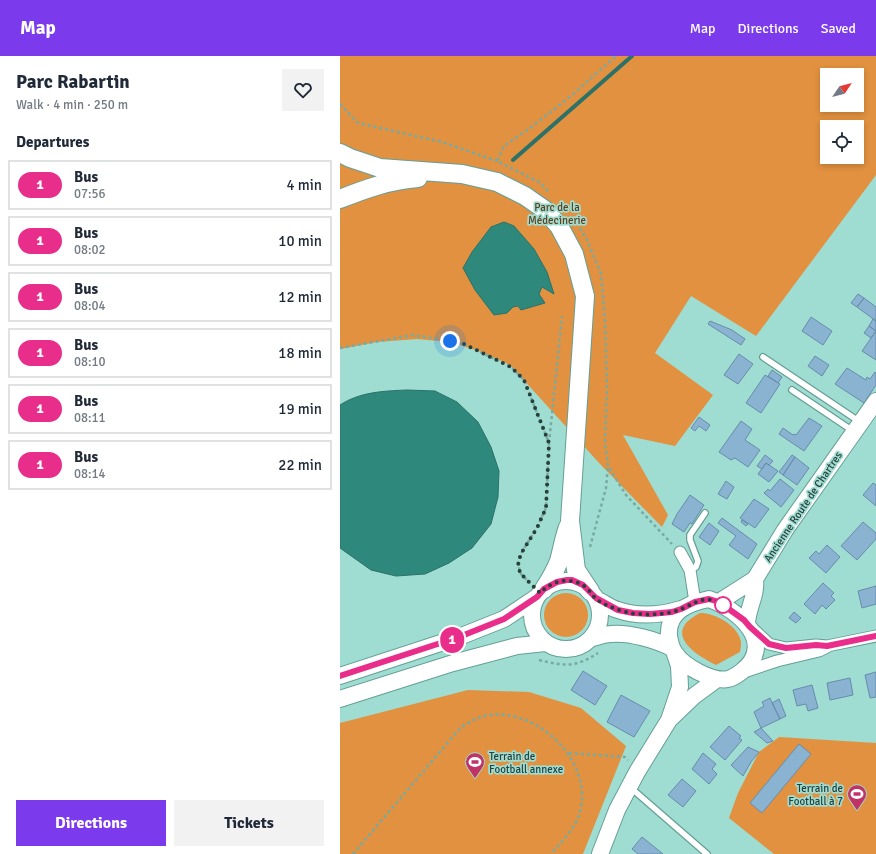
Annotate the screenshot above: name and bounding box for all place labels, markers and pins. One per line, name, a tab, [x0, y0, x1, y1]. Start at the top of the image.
unlabelled marker	[714, 596, 732, 614]
place label: Terrain de Football annexe	[489, 750, 563, 776]
sports icon: Terrain de Football annexe	[464, 751, 486, 779]
place label: Terrain de Football à 7	[788, 782, 843, 808]
sports icon: Terrain de Football à 7	[846, 783, 868, 811]

